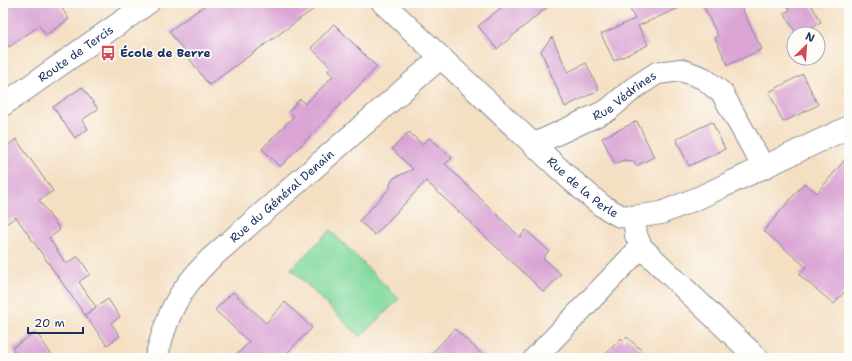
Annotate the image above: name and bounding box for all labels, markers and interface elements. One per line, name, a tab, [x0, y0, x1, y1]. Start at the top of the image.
street label: Route de Tercis	[35, 22, 117, 86]
north arrow	[786, 26, 826, 66]
text: N	[803, 29, 817, 46]
bus stop icon: École de Berre	[99, 44, 117, 62]
place label: École de Berre	[120, 45, 211, 61]
street label: Rue Védrines	[590, 68, 660, 124]
street label: Rue du Général Denain	[226, 146, 337, 246]
street label: Rue de la Perle	[544, 153, 621, 221]
scale bar	[28, 309, 83, 335]
text: 20 m	[34, 315, 65, 331]

